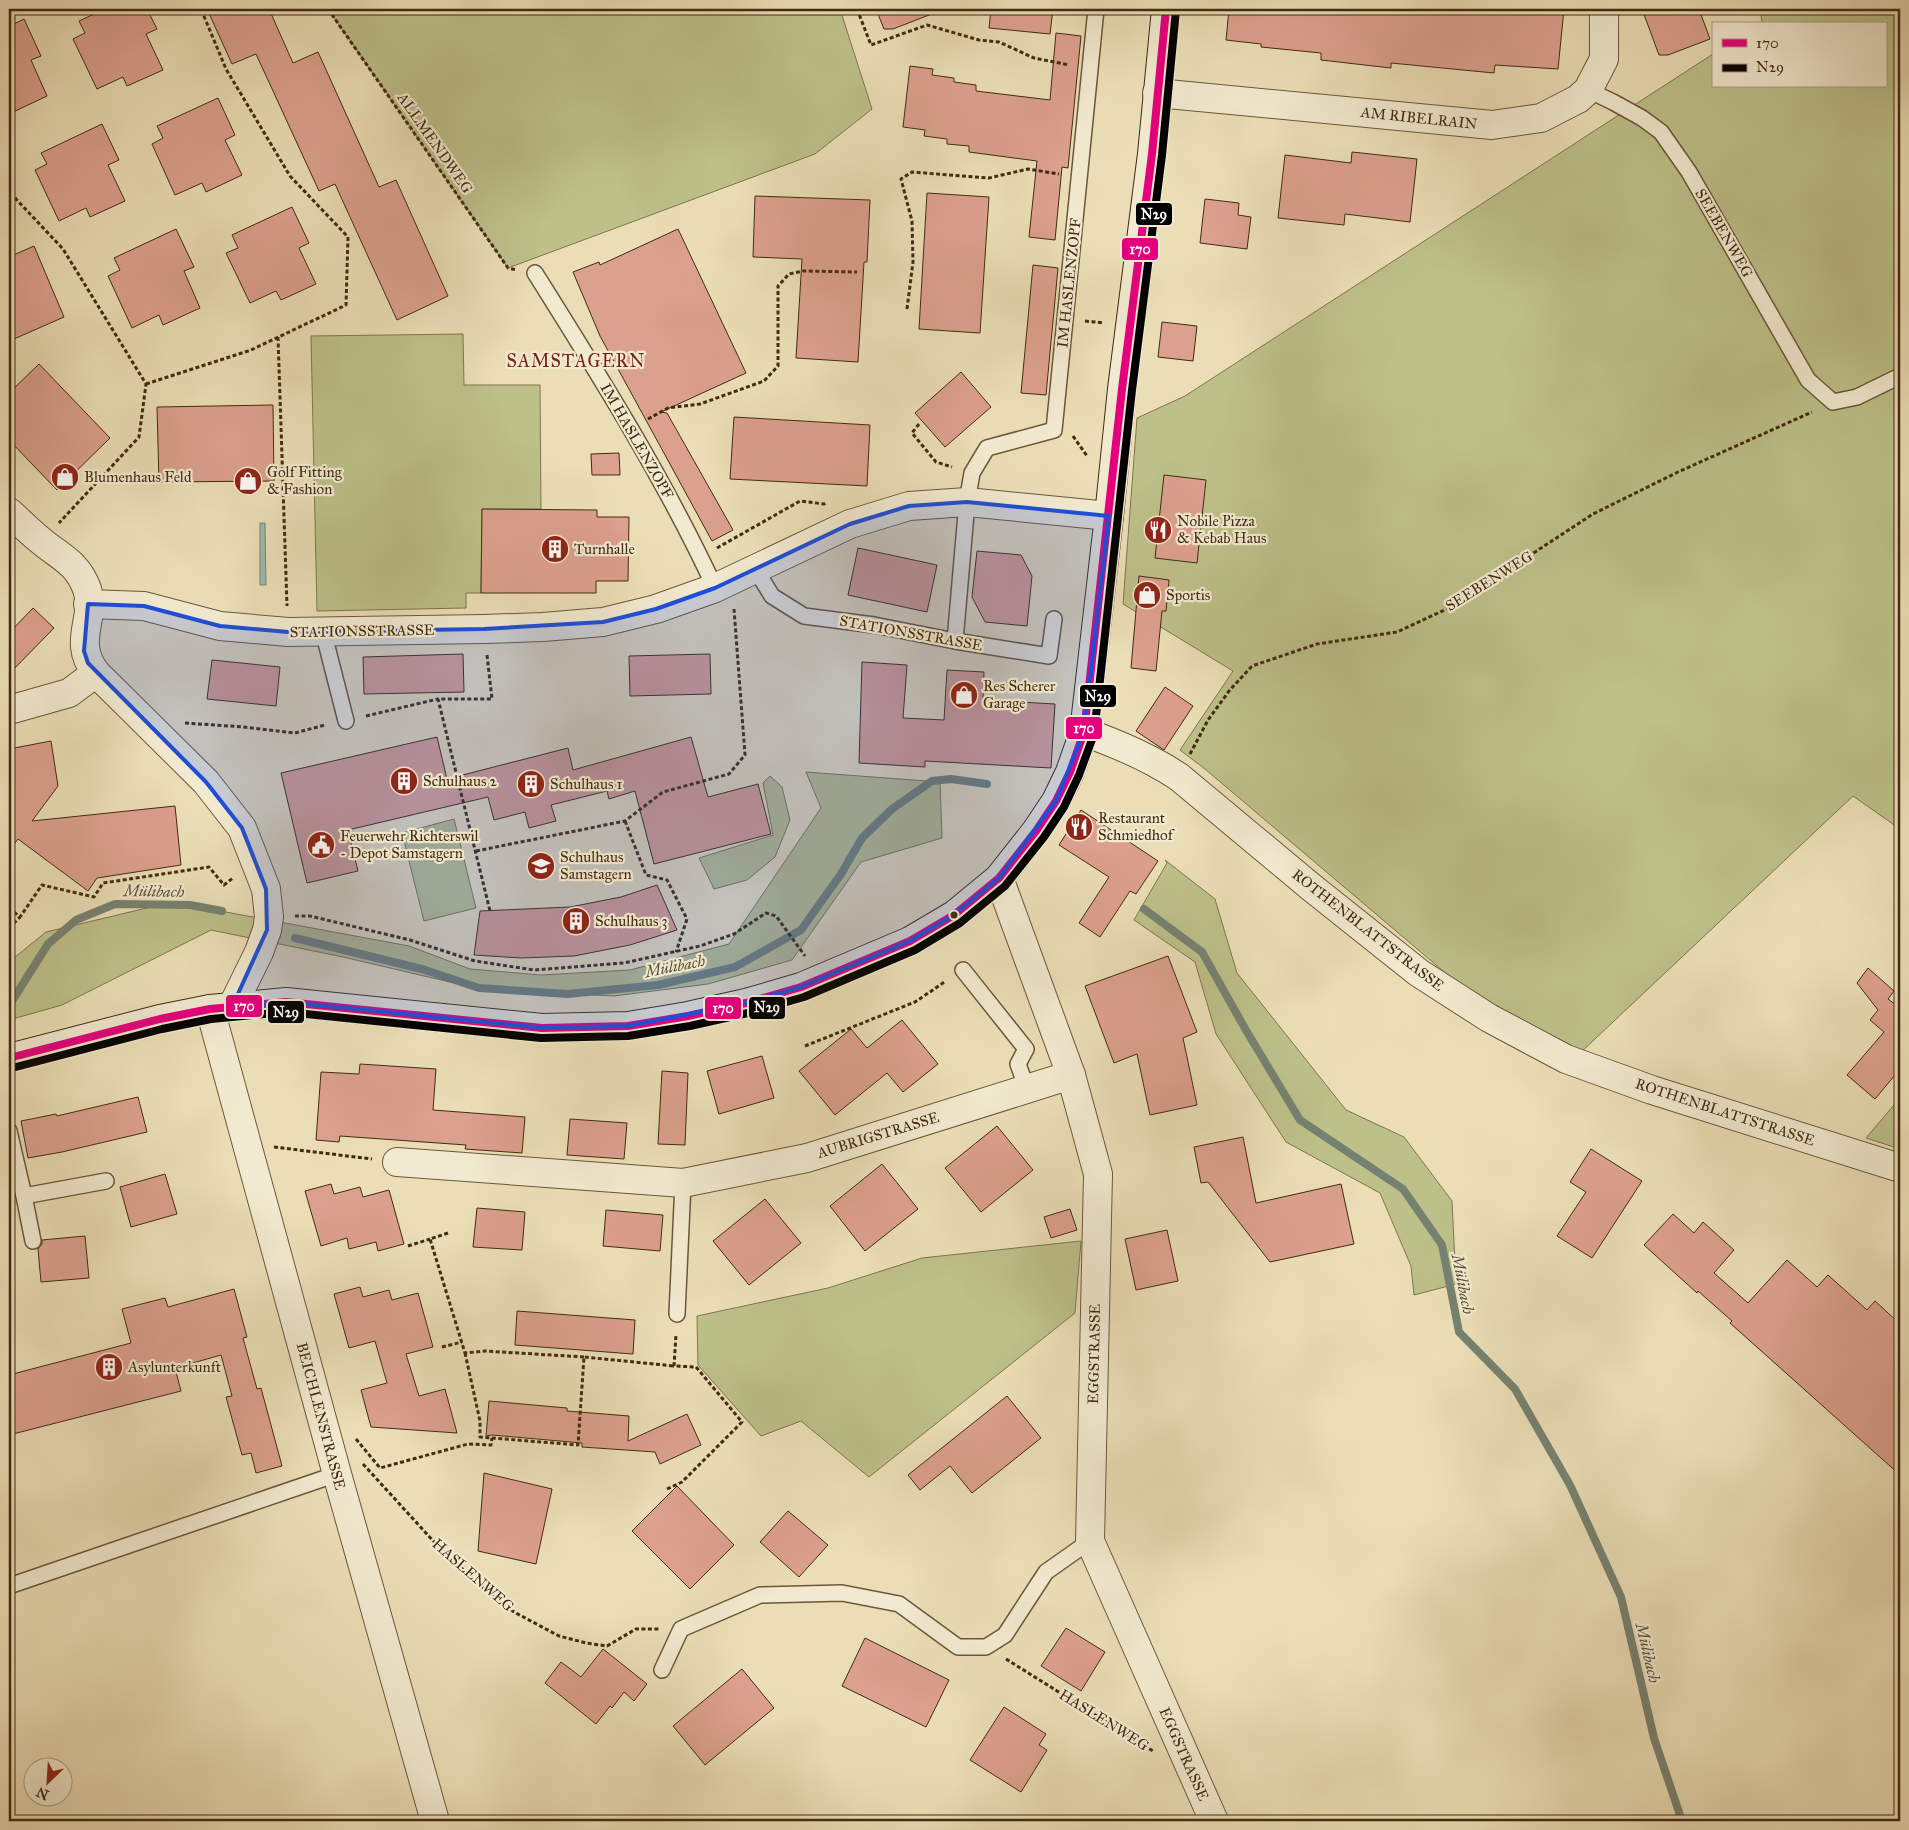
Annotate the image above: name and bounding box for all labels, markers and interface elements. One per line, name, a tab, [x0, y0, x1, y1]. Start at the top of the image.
legend	[1712, 22, 1886, 88]
text: 170	[1756, 34, 1779, 52]
text: N29	[1756, 58, 1784, 76]
street label: ALLMENDWEG	[393, 88, 476, 197]
street label: AM RIBELRAIN	[1359, 103, 1478, 133]
street label: SEEBENWEG	[1691, 185, 1757, 281]
line badge: N29	[1135, 202, 1173, 226]
text: N29	[1141, 206, 1167, 224]
street label: IM HASLENZOPF	[1053, 217, 1085, 349]
line badge: 170	[1121, 237, 1159, 261]
text: 170	[1129, 241, 1151, 258]
district label: SAMSTAGERN	[506, 350, 646, 372]
street label: IM HASLENZOPF	[597, 380, 677, 502]
shop icon: Blumenhaus Feld	[50, 462, 80, 492]
place label: Golf Fitting & Fashion	[267, 463, 343, 498]
shop icon: Golf Fitting & Fashion	[233, 466, 263, 496]
place label: Blumenhaus Feld	[84, 468, 192, 486]
place label: Nobile Pizza & Kebab Haus	[1177, 512, 1267, 547]
restaurant icon: Nobile Pizza & Kebab Haus	[1143, 515, 1173, 545]
building icon: Turnhalle	[540, 534, 570, 564]
place label: Turnhalle	[574, 540, 635, 558]
street label: SEEBENWEG	[1442, 547, 1536, 615]
shop icon: Sportis	[1132, 580, 1162, 610]
place label: Sportis	[1166, 586, 1210, 604]
street label: STATIONSSTRASSE	[838, 612, 984, 654]
street label: STATIONSSTRASSE	[289, 621, 435, 641]
place label: Res Scherer Garage	[983, 677, 1056, 712]
shop icon: Res Scherer Garage	[949, 680, 979, 710]
line badge: N29	[1079, 684, 1117, 708]
text: N29	[1085, 688, 1111, 706]
line badge: 170	[1065, 716, 1103, 740]
text: 170	[1073, 720, 1095, 737]
building icon: Schulhaus 2	[389, 766, 419, 796]
building icon: Schulhaus 1	[516, 769, 546, 799]
place label: Schulhaus 2	[423, 772, 498, 790]
place label: Schulhaus 1	[550, 775, 623, 793]
place label: Restaurant Schmiedhof	[1098, 809, 1176, 844]
restaurant icon: Restaurant Schmiedhof	[1064, 812, 1094, 842]
place label: Feuerwehr Richterswil - Depot Samstagern	[340, 827, 480, 862]
public building icon: Feuerwehr Richterswil - Depot Samstagern	[306, 830, 336, 860]
place label: Schulhaus Samstagern	[560, 848, 632, 883]
school or university icon: Schulhaus Samstagern	[526, 851, 556, 881]
street label: ROTHENBLATTSTRASSE	[1288, 865, 1448, 995]
water label: Mülibach	[121, 881, 185, 901]
building icon: Schulhaus 3	[561, 906, 591, 936]
unlabelled marker	[949, 910, 959, 920]
place label: Schulhaus 3	[595, 912, 668, 930]
water label: Mülibach	[641, 951, 707, 982]
line badge: 170	[225, 994, 263, 1018]
line badge: 170	[704, 996, 742, 1020]
line badge: N29	[748, 996, 786, 1020]
text: 170	[233, 998, 255, 1015]
text: N29	[754, 999, 780, 1017]
line badge: N29	[267, 1000, 305, 1024]
text: 170	[712, 1000, 734, 1017]
text: N29	[273, 1004, 299, 1022]
street label: ROTHENBLATTSTRASSE	[1633, 1074, 1817, 1150]
street label: AUBRIGSTRASSE	[814, 1108, 941, 1162]
water label: Mülibach	[1447, 1250, 1478, 1316]
street label: EGGSTRASSE	[1084, 1303, 1104, 1404]
street label: BEICHLENSTRASSE	[293, 1340, 349, 1492]
building icon: Asylunterkunft	[94, 1352, 124, 1382]
place label: Asylunterkunft	[127, 1358, 222, 1376]
street label: HASLENWEG	[429, 1535, 517, 1615]
water label: Mülibach	[1631, 1619, 1664, 1685]
street label: HASLENWEG	[1056, 1685, 1152, 1755]
street label: EGGSTRASSE	[1155, 1705, 1213, 1804]
north arrow	[22, 1758, 72, 1808]
text: N	[34, 1783, 52, 1804]

